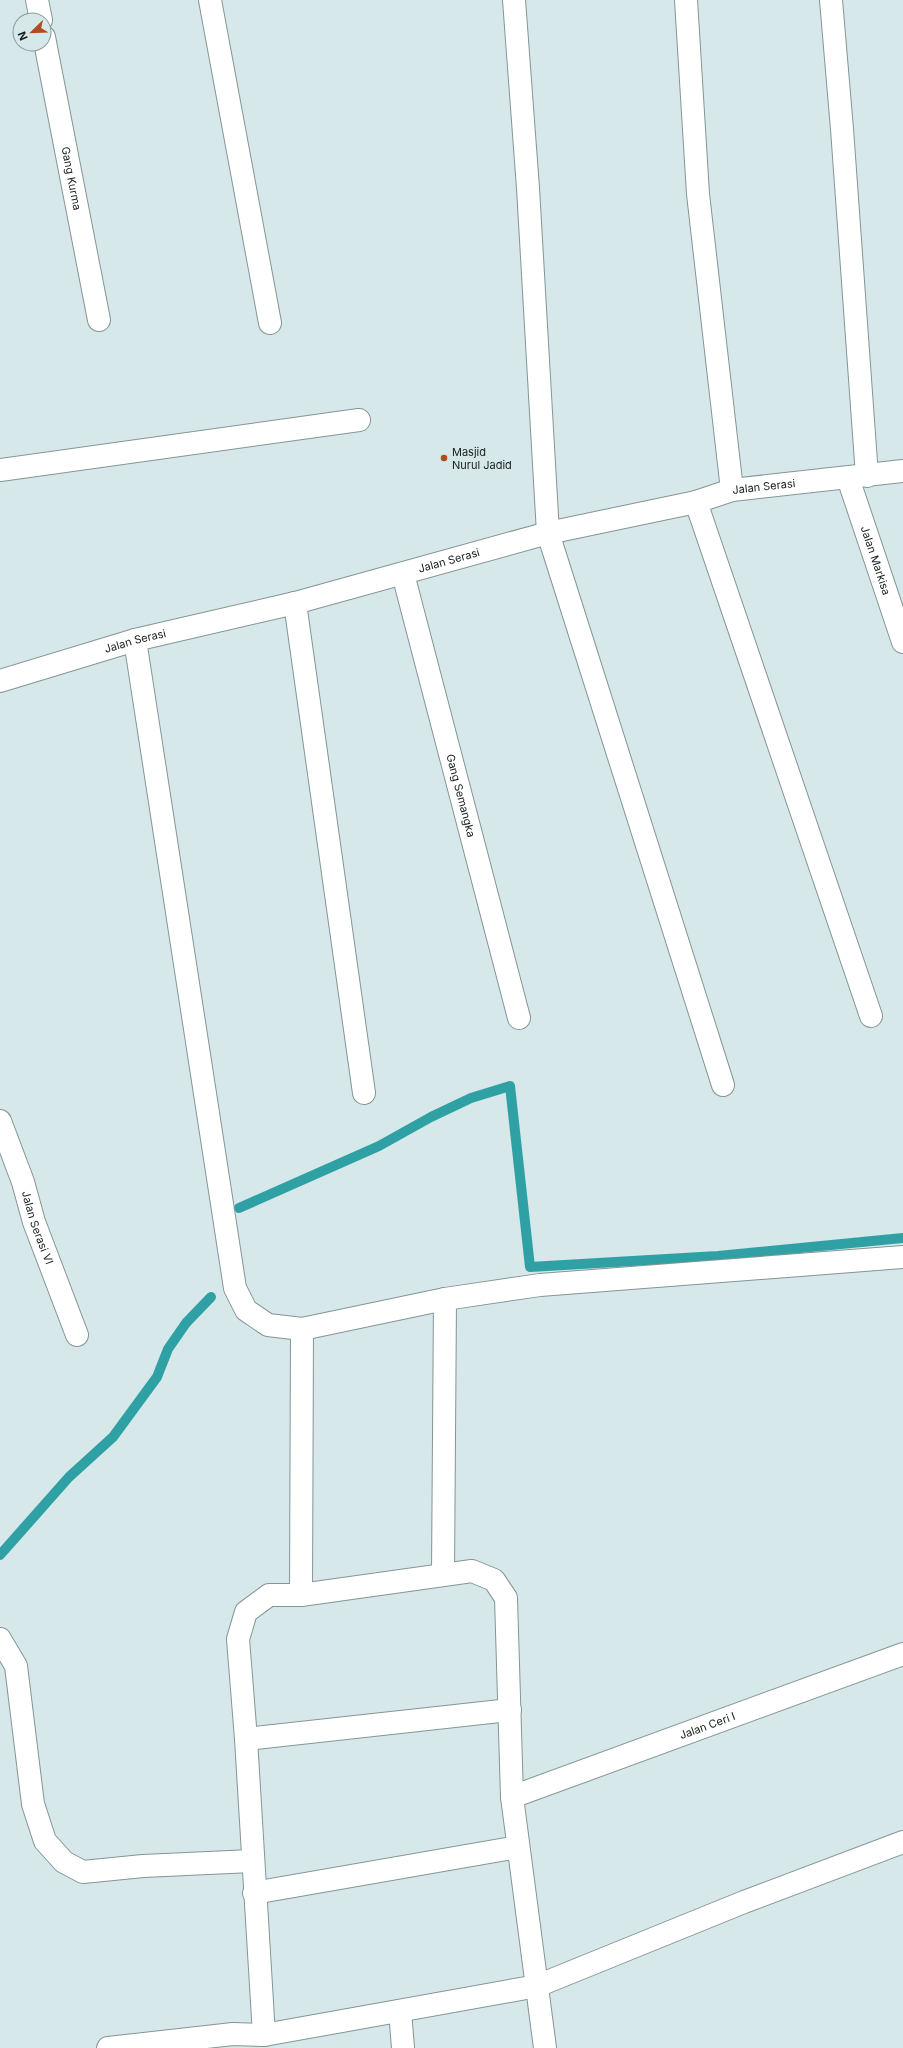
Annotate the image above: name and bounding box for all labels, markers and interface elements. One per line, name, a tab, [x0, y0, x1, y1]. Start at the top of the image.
north arrow	[12, 12, 52, 52]
text: N	[15, 29, 31, 43]
street label: Gang Kurma	[58, 145, 84, 211]
place label: Masjid Nurul Jadid	[452, 445, 512, 472]
marker: Masjid Nurul Jadid	[439, 453, 449, 463]
street label: Jalan Serasi	[732, 476, 796, 497]
street label: Jalan Markisa	[858, 524, 894, 597]
street label: Jalan Serasi	[417, 545, 481, 576]
street label: Jalan Serasi	[103, 626, 167, 656]
street label: Gang Semangka	[443, 752, 478, 839]
street label: Jalan Serasi VI	[19, 1189, 56, 1266]
street label: Jalan Ceri I	[677, 1709, 737, 1742]

